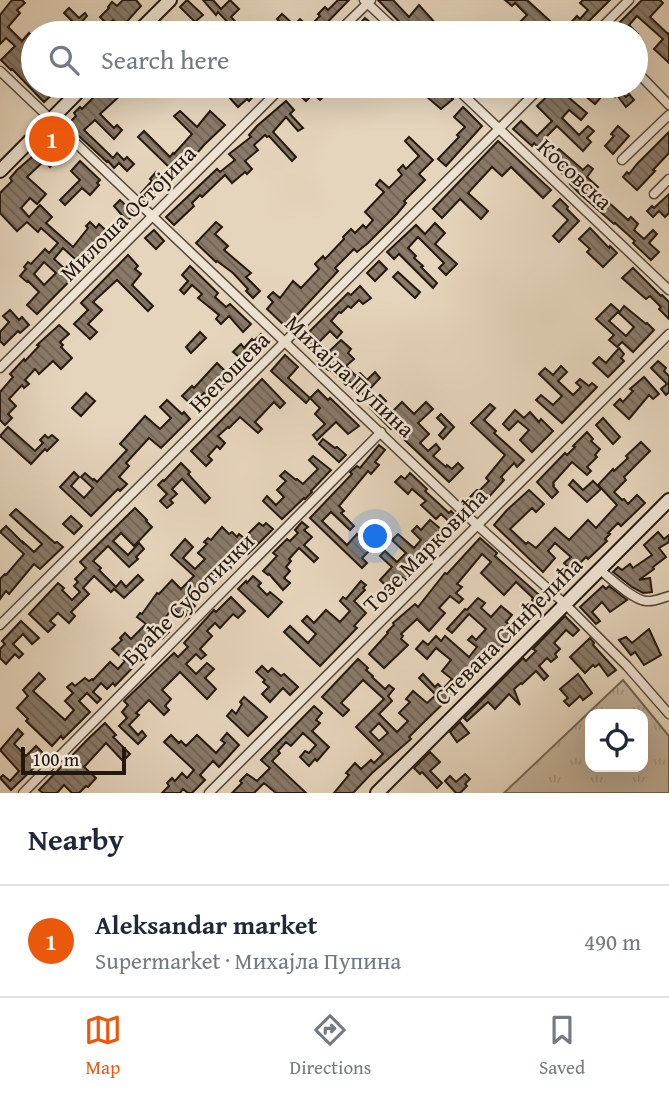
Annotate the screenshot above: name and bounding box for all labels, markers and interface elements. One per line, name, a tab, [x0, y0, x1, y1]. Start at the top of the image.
search box	[21, 21, 648, 98]
text: Search here	[101, 40, 229, 79]
icon: search	[45, 41, 83, 79]
pin: 1	[29, 113, 75, 165]
street label: Косовска	[530, 130, 620, 217]
street label: Милоша Остојина	[52, 137, 203, 288]
street label: Михајла Пупина	[278, 307, 423, 445]
street label: Његошева	[180, 323, 277, 420]
street label: Тозе Марковића	[355, 480, 494, 619]
your location	[358, 519, 392, 553]
street label: Браће Суботички	[114, 525, 262, 672]
street label: Стевана Синђелића	[426, 549, 590, 713]
map controls	[585, 709, 648, 772]
button: locate	[585, 709, 648, 772]
scale bar	[21, 744, 126, 776]
text: 100 m	[32, 745, 79, 773]
text: Nearby	[28, 817, 124, 861]
text: Aleksandar market	[95, 905, 317, 944]
text: 1	[45, 925, 57, 958]
text: 490 m	[584, 925, 641, 958]
text: Supermarket · Михајла Пупина	[95, 944, 401, 977]
tab: Map	[84, 1011, 122, 1081]
tab: Directions	[290, 1011, 371, 1081]
tab: Saved	[539, 1011, 585, 1081]

